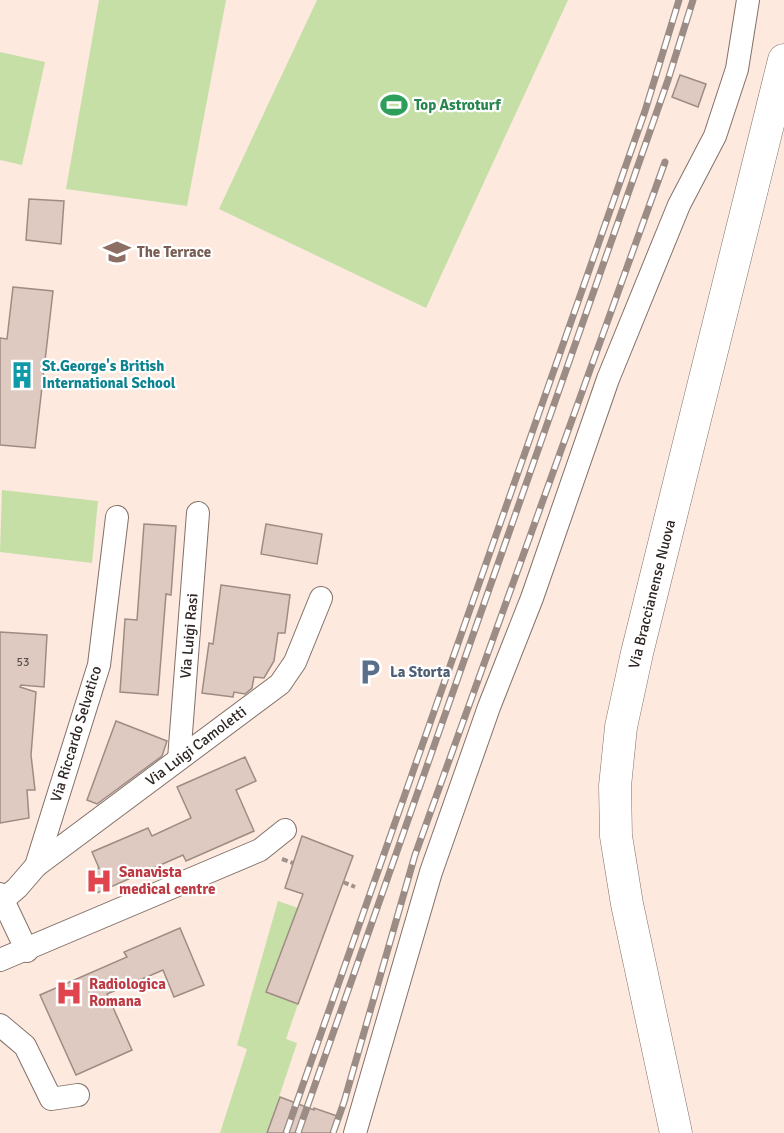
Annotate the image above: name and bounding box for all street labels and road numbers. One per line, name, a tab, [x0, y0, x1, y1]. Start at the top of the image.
street label: Via Braccianense Nuova	[625, 518, 679, 670]
street label: Via Luigi Rasi	[176, 593, 202, 679]
street label: Via Riccardo Selvatico	[47, 664, 105, 804]
street label: Via Luigi Camoletti	[142, 702, 250, 790]

